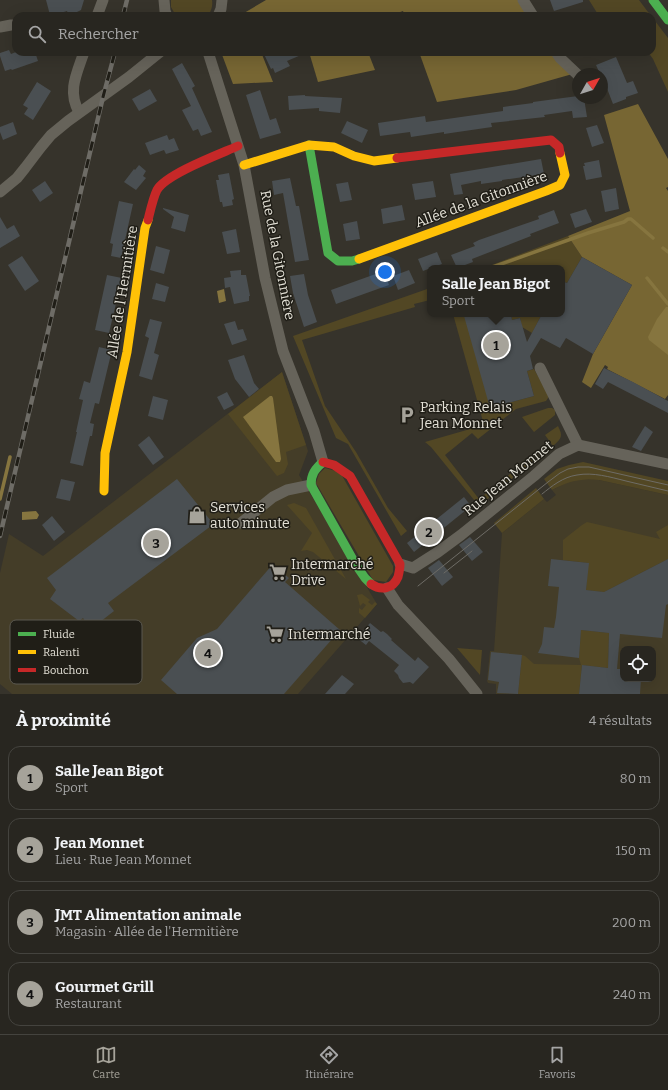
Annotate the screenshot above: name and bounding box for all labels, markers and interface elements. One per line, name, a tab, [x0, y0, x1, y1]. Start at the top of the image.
search box	[12, 12, 656, 56]
icon: search	[26, 23, 48, 45]
text: Rechercher	[58, 25, 139, 43]
north arrow	[572, 68, 608, 104]
street label: Allée de la Gitonnière	[413, 168, 550, 231]
street label: Rue de la Gitonnière	[257, 189, 298, 321]
street label: Allée de l'Hermitière	[104, 224, 141, 360]
your location	[375, 262, 395, 282]
popup	[427, 265, 565, 317]
text: Salle Jean Bigot	[442, 275, 550, 293]
text: Sport	[442, 293, 475, 308]
pin: 1	[483, 330, 509, 360]
place label: Parking Relais Jean Monnet	[419, 399, 512, 432]
parking icon: Parking Relais Jean Monnet	[397, 405, 417, 425]
street label: Rue Jean Monnet	[460, 437, 557, 520]
place label: Services auto minute	[210, 499, 290, 532]
shop icon: Services auto minute	[187, 505, 207, 525]
pin: 2	[416, 517, 442, 547]
pin: 3	[143, 528, 169, 558]
place label: Intermarché Drive	[291, 556, 374, 589]
supermarket icon: Intermarché Drive	[268, 562, 288, 582]
legend	[10, 620, 142, 684]
supermarket icon: Intermarché	[265, 624, 285, 644]
place label: Intermarché	[288, 626, 371, 643]
text: Fluide	[43, 628, 75, 641]
pin: 4	[195, 638, 221, 668]
text: Ralenti	[43, 646, 80, 659]
map controls	[620, 646, 656, 682]
button: locate	[620, 646, 656, 682]
text: Bouchon	[43, 664, 89, 677]
text: À proximité	[16, 710, 111, 731]
text: 4 résultats	[589, 713, 652, 728]
text: Salle Jean Bigot	[55, 762, 164, 780]
text: 1	[27, 771, 33, 786]
text: 80 m	[620, 771, 651, 786]
text: Sport	[55, 780, 88, 795]
text: Jean Monnet	[55, 834, 144, 852]
text: 2	[26, 843, 34, 858]
text: 150 m	[615, 843, 651, 858]
text: Lieu · Rue Jean Monnet	[55, 852, 191, 867]
text: JMT Alimentation animale	[55, 906, 241, 924]
text: 3	[26, 915, 34, 930]
text: 200 m	[612, 915, 651, 930]
text: Magasin · Allée de l'Hermitière	[55, 924, 239, 939]
text: Gourmet Grill	[55, 978, 154, 996]
text: 4	[26, 987, 34, 1002]
text: 240 m	[613, 987, 651, 1002]
text: Restaurant	[55, 996, 122, 1011]
tab: Carte	[93, 1044, 120, 1081]
tab: Itinéraire	[305, 1044, 354, 1081]
tab: Favoris	[539, 1044, 575, 1081]

